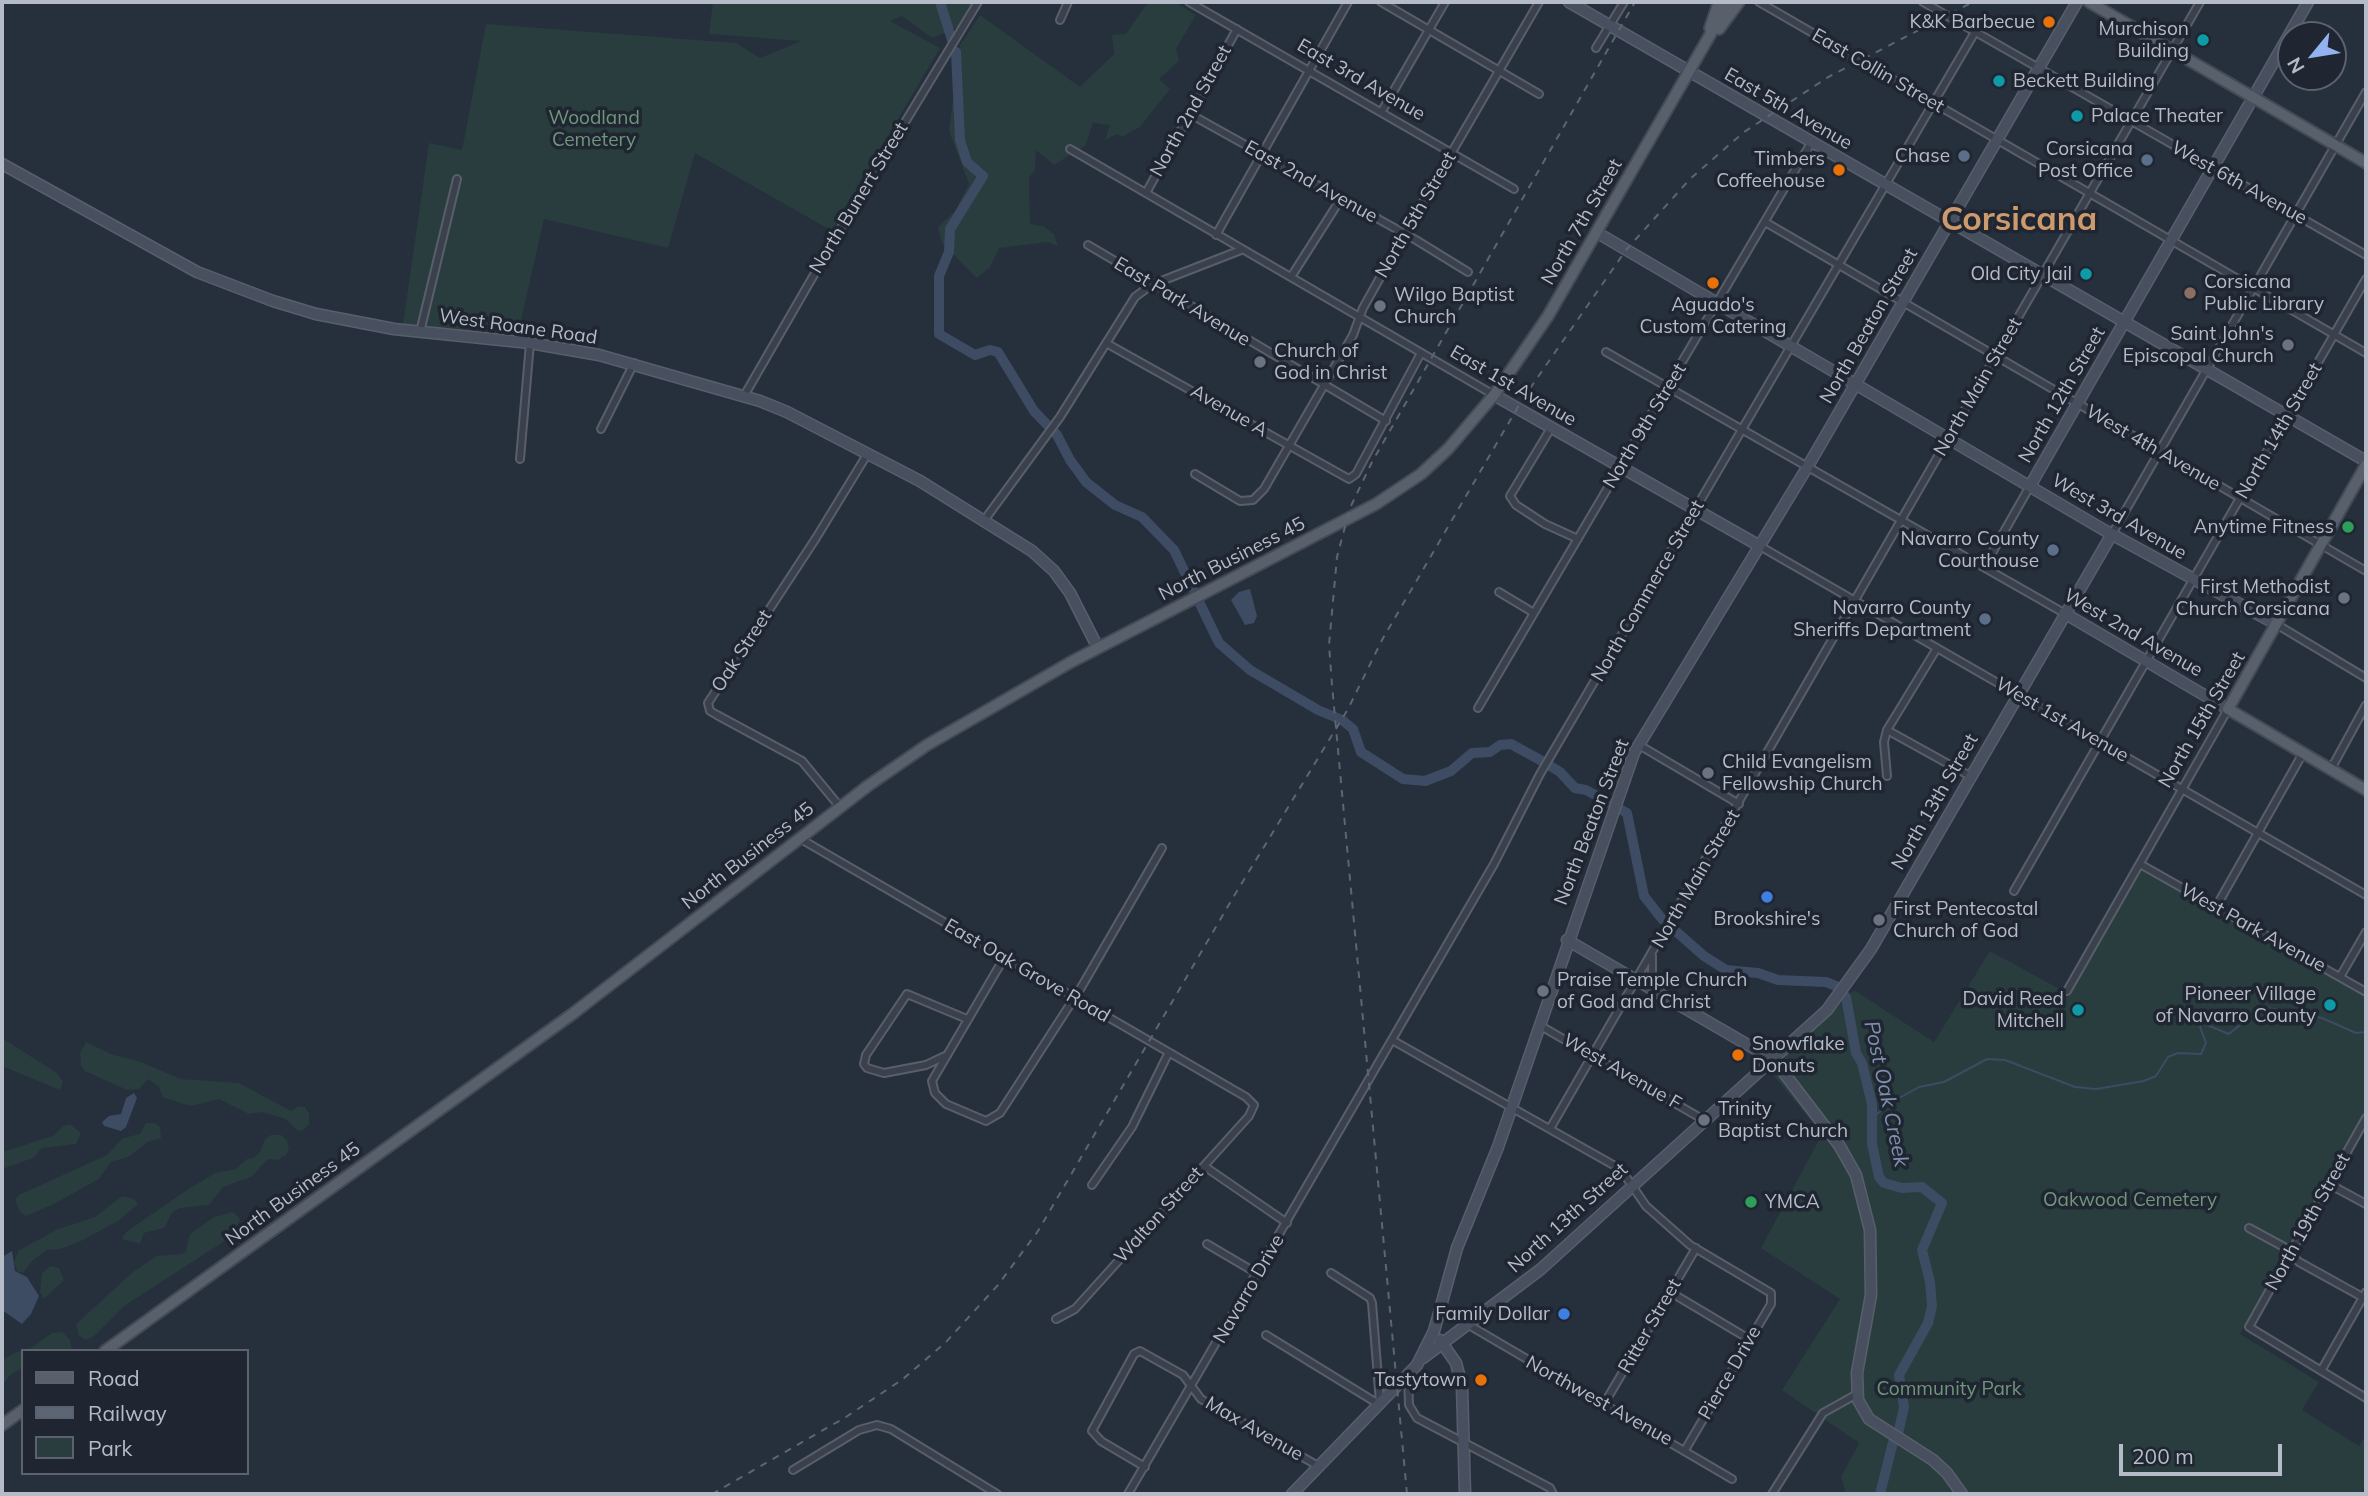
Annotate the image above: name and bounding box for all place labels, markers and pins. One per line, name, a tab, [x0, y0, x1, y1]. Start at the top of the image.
place label: K&K Barbecue	[1910, 11, 2035, 33]
marker: K&K Barbecue	[2041, 14, 2057, 30]
place label: Murchison Building	[2098, 18, 2189, 62]
marker: Murchison Building	[2195, 32, 2211, 48]
place label: Beckett Building	[2013, 70, 2155, 92]
marker: Beckett Building	[1991, 73, 2007, 89]
place label: Palace Theater	[2091, 105, 2223, 127]
marker: Palace Theater	[2069, 108, 2085, 124]
place label: Corsicana Post Office	[2038, 138, 2133, 182]
place label: Chase	[1895, 145, 1950, 167]
place label: Timbers Coffeehouse	[1716, 148, 1825, 192]
marker: Chase	[1956, 148, 1972, 164]
marker: Corsicana Post Office	[2139, 152, 2155, 168]
marker: Timbers Coffeehouse	[1831, 162, 1847, 178]
place label: Old City Jail	[1970, 263, 2072, 285]
marker: Old City Jail	[2078, 266, 2094, 282]
place label: Corsicana Public Library	[2204, 271, 2324, 315]
marker: Aguado's Custom Catering	[1705, 275, 1721, 291]
place label: Wilgo Baptist Church	[1394, 284, 1514, 328]
marker: Corsicana Public Library	[2182, 285, 2198, 301]
place label: Aguado's Custom Catering	[1639, 294, 1787, 338]
marker: Wilgo Baptist Church	[1372, 298, 1388, 314]
place label: Saint John's Episcopal Church	[2123, 323, 2274, 367]
marker: Saint John's Episcopal Church	[2280, 337, 2296, 353]
place label: Church of God in Christ	[1274, 340, 1387, 384]
marker: Church of God in Christ	[1252, 354, 1268, 370]
place label: Anytime Fitness	[2193, 516, 2334, 538]
marker: Anytime Fitness	[2340, 519, 2356, 535]
place label: Navarro County Courthouse	[1901, 528, 2039, 572]
marker: Navarro County Courthouse	[2045, 542, 2061, 558]
place label: First Methodist Church Corsicana	[2175, 576, 2330, 620]
marker: First Methodist Church Corsicana	[2336, 590, 2352, 606]
place label: Navarro County Sheriffs Department	[1793, 597, 1971, 641]
marker: Navarro County Sheriffs Department	[1977, 611, 1993, 627]
place label: Child Evangelism Fellowship Church	[1722, 751, 1883, 795]
marker: Child Evangelism Fellowship Church	[1700, 765, 1716, 781]
marker: Brookshire's	[1759, 889, 1775, 905]
place label: First Pentecostal Church of God	[1893, 898, 2038, 942]
place label: Brookshire's	[1714, 908, 1820, 930]
marker: First Pentecostal Church of God	[1871, 912, 1887, 928]
place label: Praise Temple Church of God and Christ	[1557, 969, 1747, 1013]
marker: Praise Temple Church of God and Christ	[1535, 983, 1551, 999]
place label: Pioneer Village of Navarro County	[2155, 983, 2316, 1027]
place label: David Reed Mitchell	[1963, 988, 2064, 1032]
marker: Pioneer Village of Navarro County	[2322, 997, 2338, 1013]
marker: David Reed Mitchell	[2070, 1002, 2086, 1018]
place label: Snowflake Donuts	[1752, 1033, 1845, 1077]
marker: Snowflake Donuts	[1730, 1047, 1746, 1063]
place label: Trinity Baptist Church	[1718, 1098, 1848, 1142]
marker: Trinity Baptist Church	[1696, 1112, 1712, 1128]
place label: YMCA	[1765, 1191, 1820, 1213]
marker: YMCA	[1743, 1194, 1759, 1210]
place label: Family Dollar	[1435, 1303, 1550, 1325]
marker: Family Dollar	[1556, 1306, 1572, 1322]
place label: Tastytown	[1374, 1369, 1467, 1391]
marker: Tastytown	[1473, 1372, 1489, 1388]

